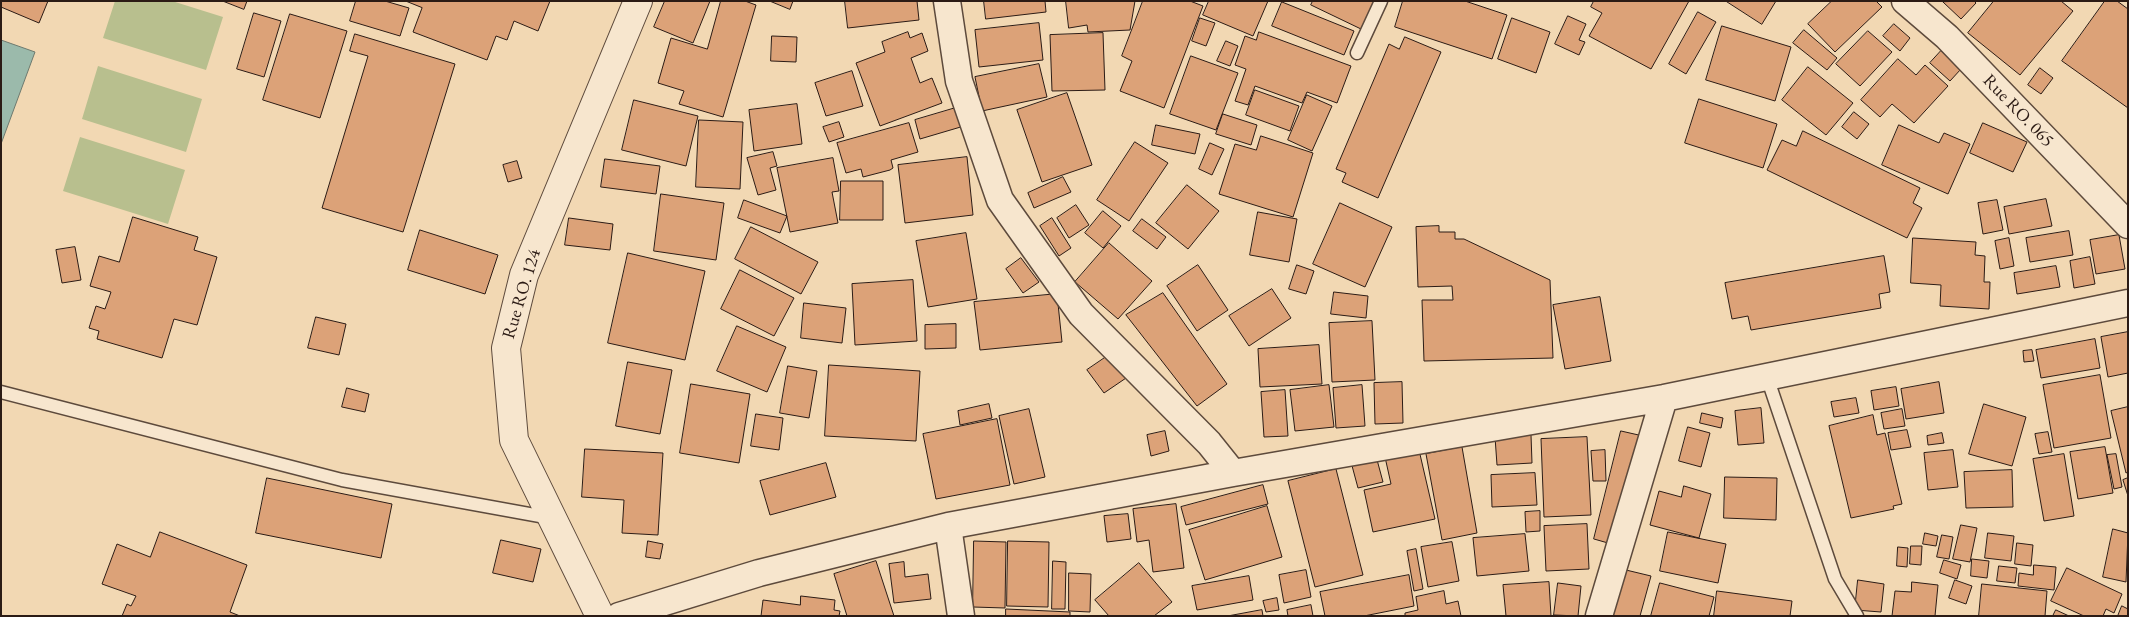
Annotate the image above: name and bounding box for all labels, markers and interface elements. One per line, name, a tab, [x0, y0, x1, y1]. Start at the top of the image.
street label: Rue RO. 065	[1978, 70, 2058, 152]
street label: Rue RO. 124	[498, 247, 546, 341]

